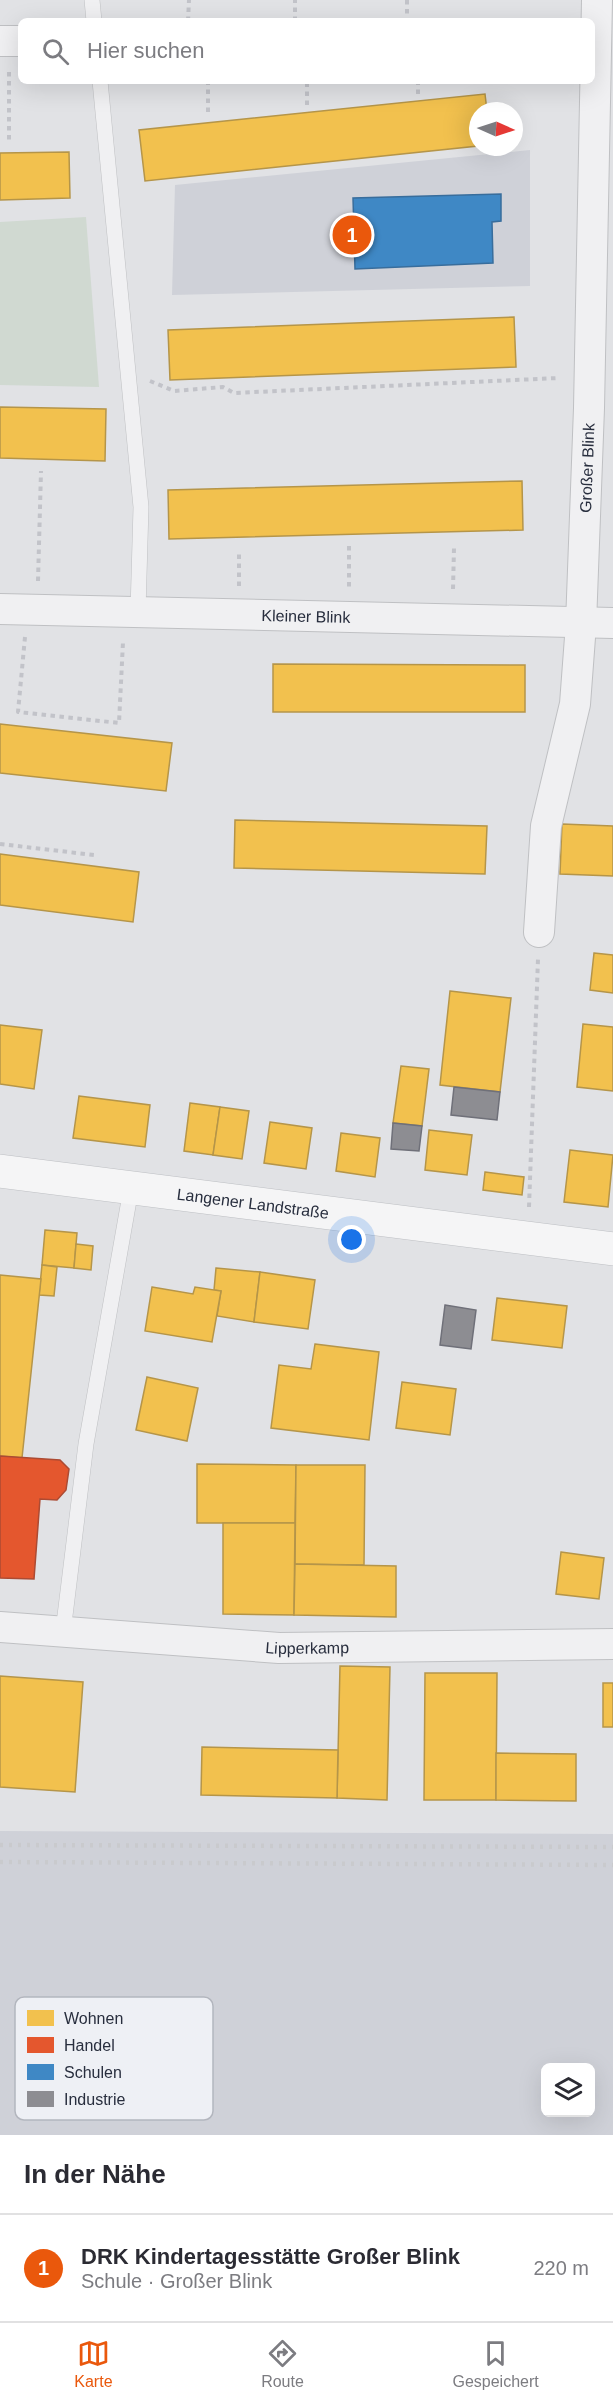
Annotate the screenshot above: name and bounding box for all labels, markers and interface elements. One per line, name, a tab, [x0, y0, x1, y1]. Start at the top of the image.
search box	[18, 18, 595, 84]
icon: search	[39, 35, 72, 68]
text: Hier suchen	[87, 38, 204, 63]
north arrow	[469, 102, 523, 156]
pin: 1	[332, 212, 372, 258]
street label: Großer Blink	[577, 422, 597, 513]
street label: Kleiner Blink	[261, 606, 352, 626]
street label: Langener Landstraße	[176, 1185, 330, 1221]
your location	[337, 1225, 366, 1254]
street label: Lipperkamp	[265, 1639, 349, 1657]
legend	[15, 1997, 213, 2120]
text: Wohnen	[64, 2010, 123, 2027]
text: Handel	[64, 2037, 115, 2054]
map controls	[541, 2063, 595, 2117]
button: layers	[541, 2063, 595, 2117]
text: Schulen	[64, 2064, 122, 2081]
text: Industrie	[64, 2091, 125, 2108]
text: In der Nähe	[24, 2159, 166, 2189]
text: DRK Kindertagesstätte Großer Blink	[81, 2244, 460, 2269]
text: 1	[38, 2257, 49, 2279]
text: 220 m	[533, 2257, 589, 2279]
text: Schule · Großer Blink	[81, 2270, 272, 2292]
tab: Karte	[74, 2337, 113, 2391]
tab: Route	[261, 2337, 304, 2391]
tab: Gespeichert	[452, 2337, 539, 2391]

